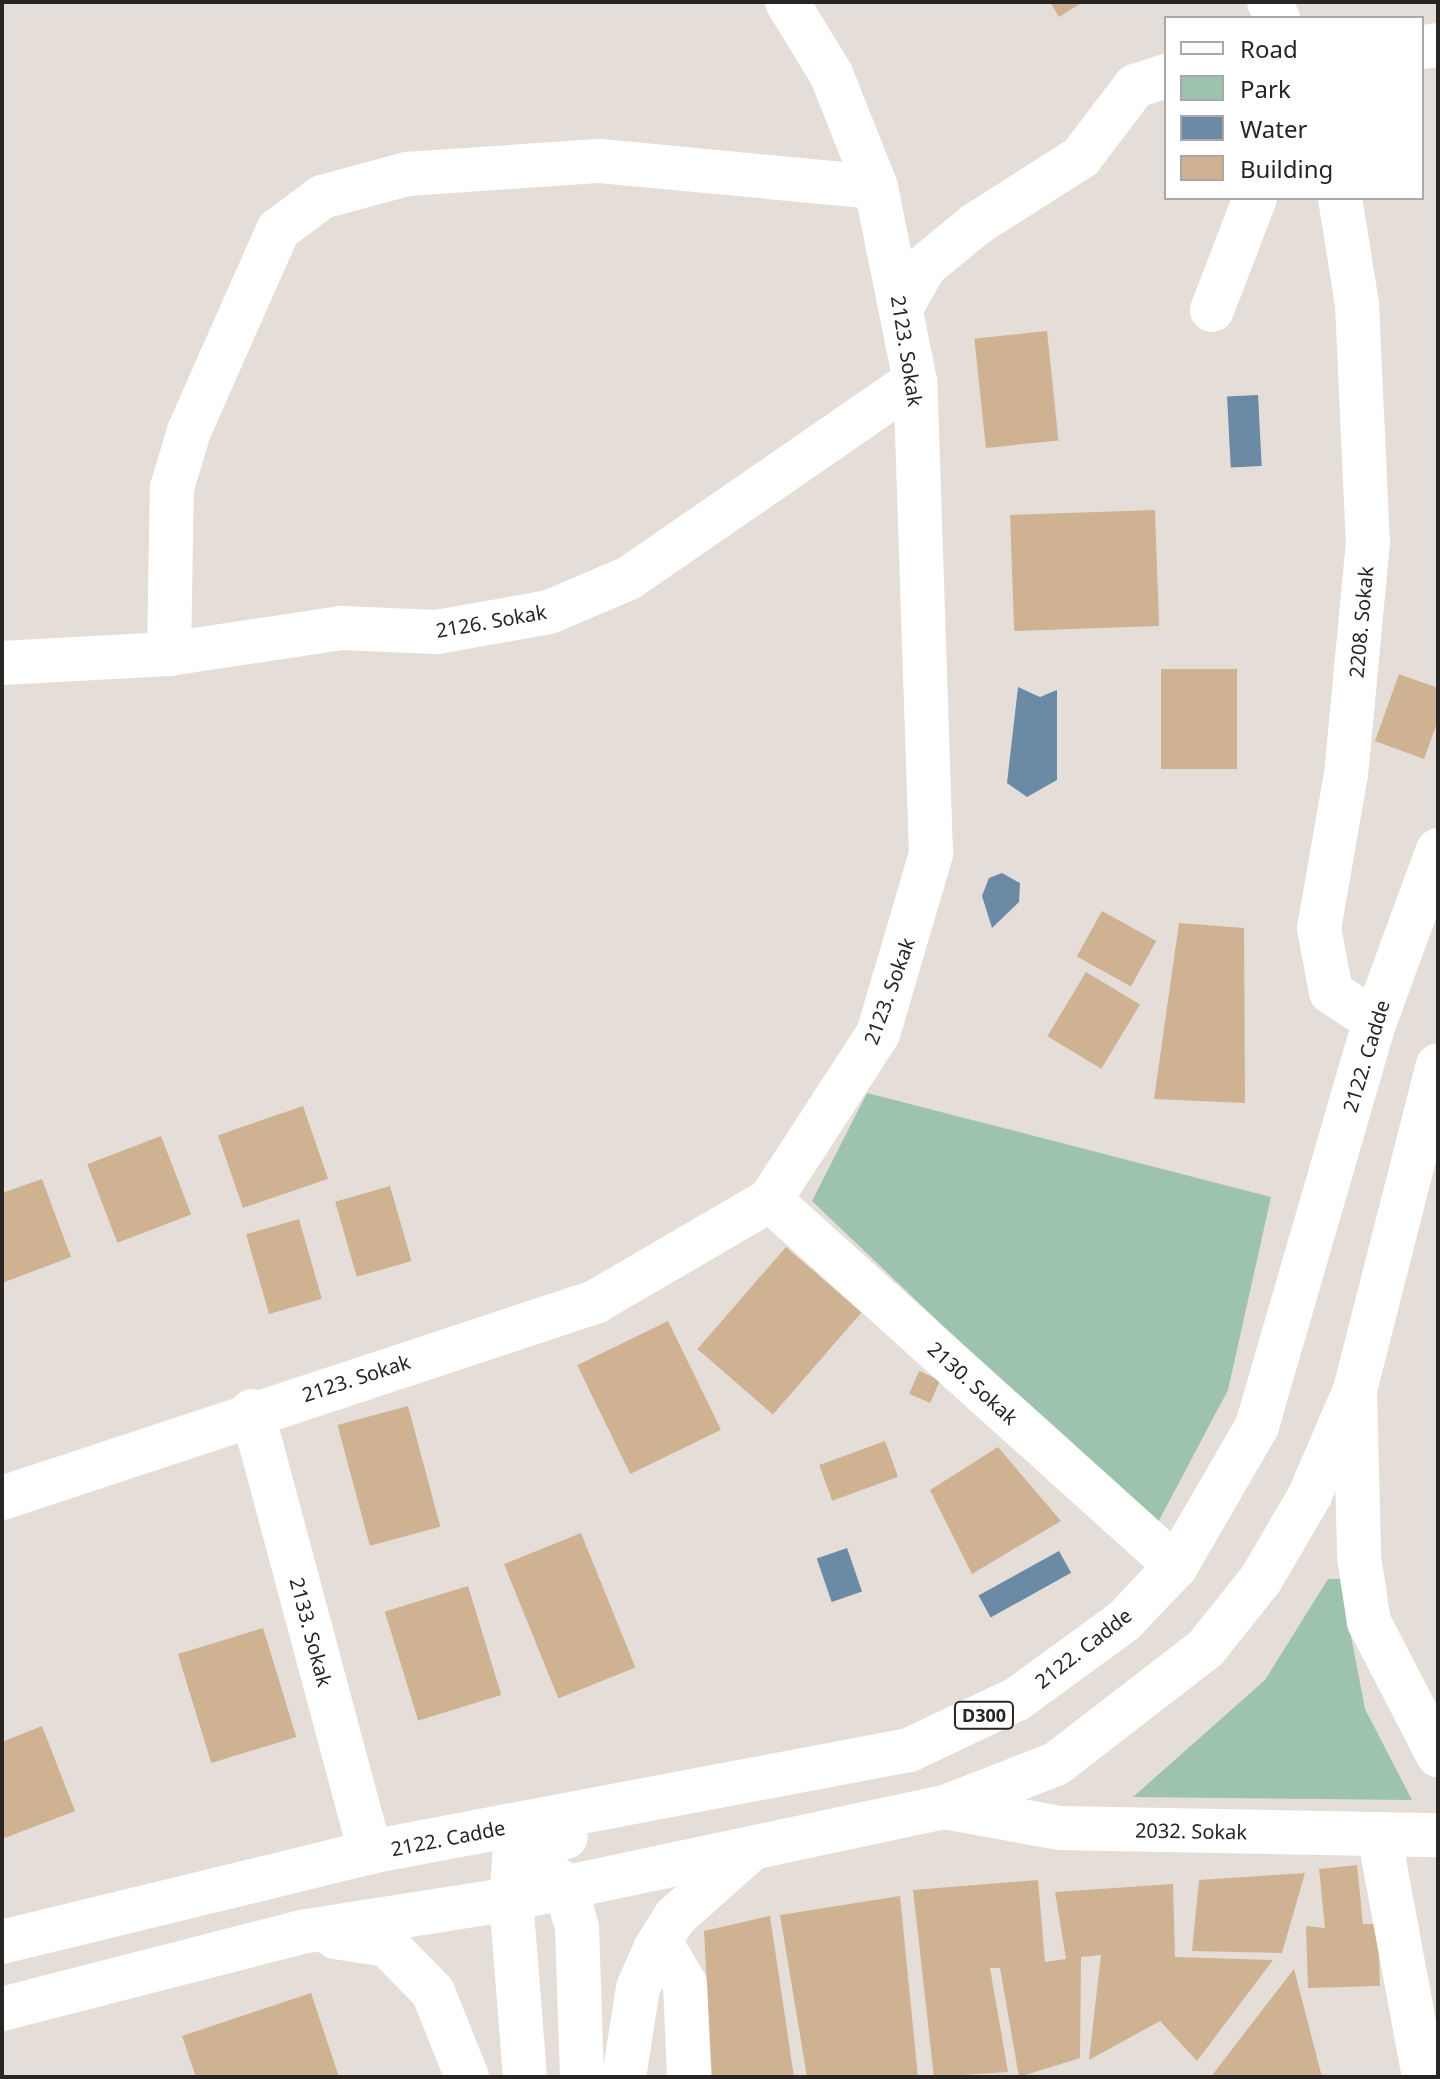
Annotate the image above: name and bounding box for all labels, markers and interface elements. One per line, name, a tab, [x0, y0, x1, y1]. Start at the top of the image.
legend	[1164, 16, 1424, 200]
text: Road	[1240, 32, 1298, 65]
text: Park	[1240, 72, 1291, 105]
text: Water	[1240, 112, 1307, 145]
text: Building	[1240, 152, 1333, 185]
street label: 2123. Sokak	[886, 294, 928, 408]
street label: 2208. Sokak	[1344, 565, 1378, 679]
street label: 2126. Sokak	[434, 599, 548, 643]
street label: 2123. Sokak	[859, 934, 919, 1048]
street label: 2122. Cadde	[1338, 997, 1394, 1115]
street label: 2130. Sokak	[923, 1337, 1023, 1429]
street label: 2123. Sokak	[299, 1349, 413, 1407]
street label: 2133. Sokak	[285, 1575, 337, 1689]
street label: 2122. Cadde	[1030, 1603, 1136, 1693]
road number: D300	[952, 1701, 1016, 1729]
street label: 2122. Cadde	[389, 1815, 507, 1861]
street label: 2032. Sokak	[1135, 1818, 1247, 1844]

